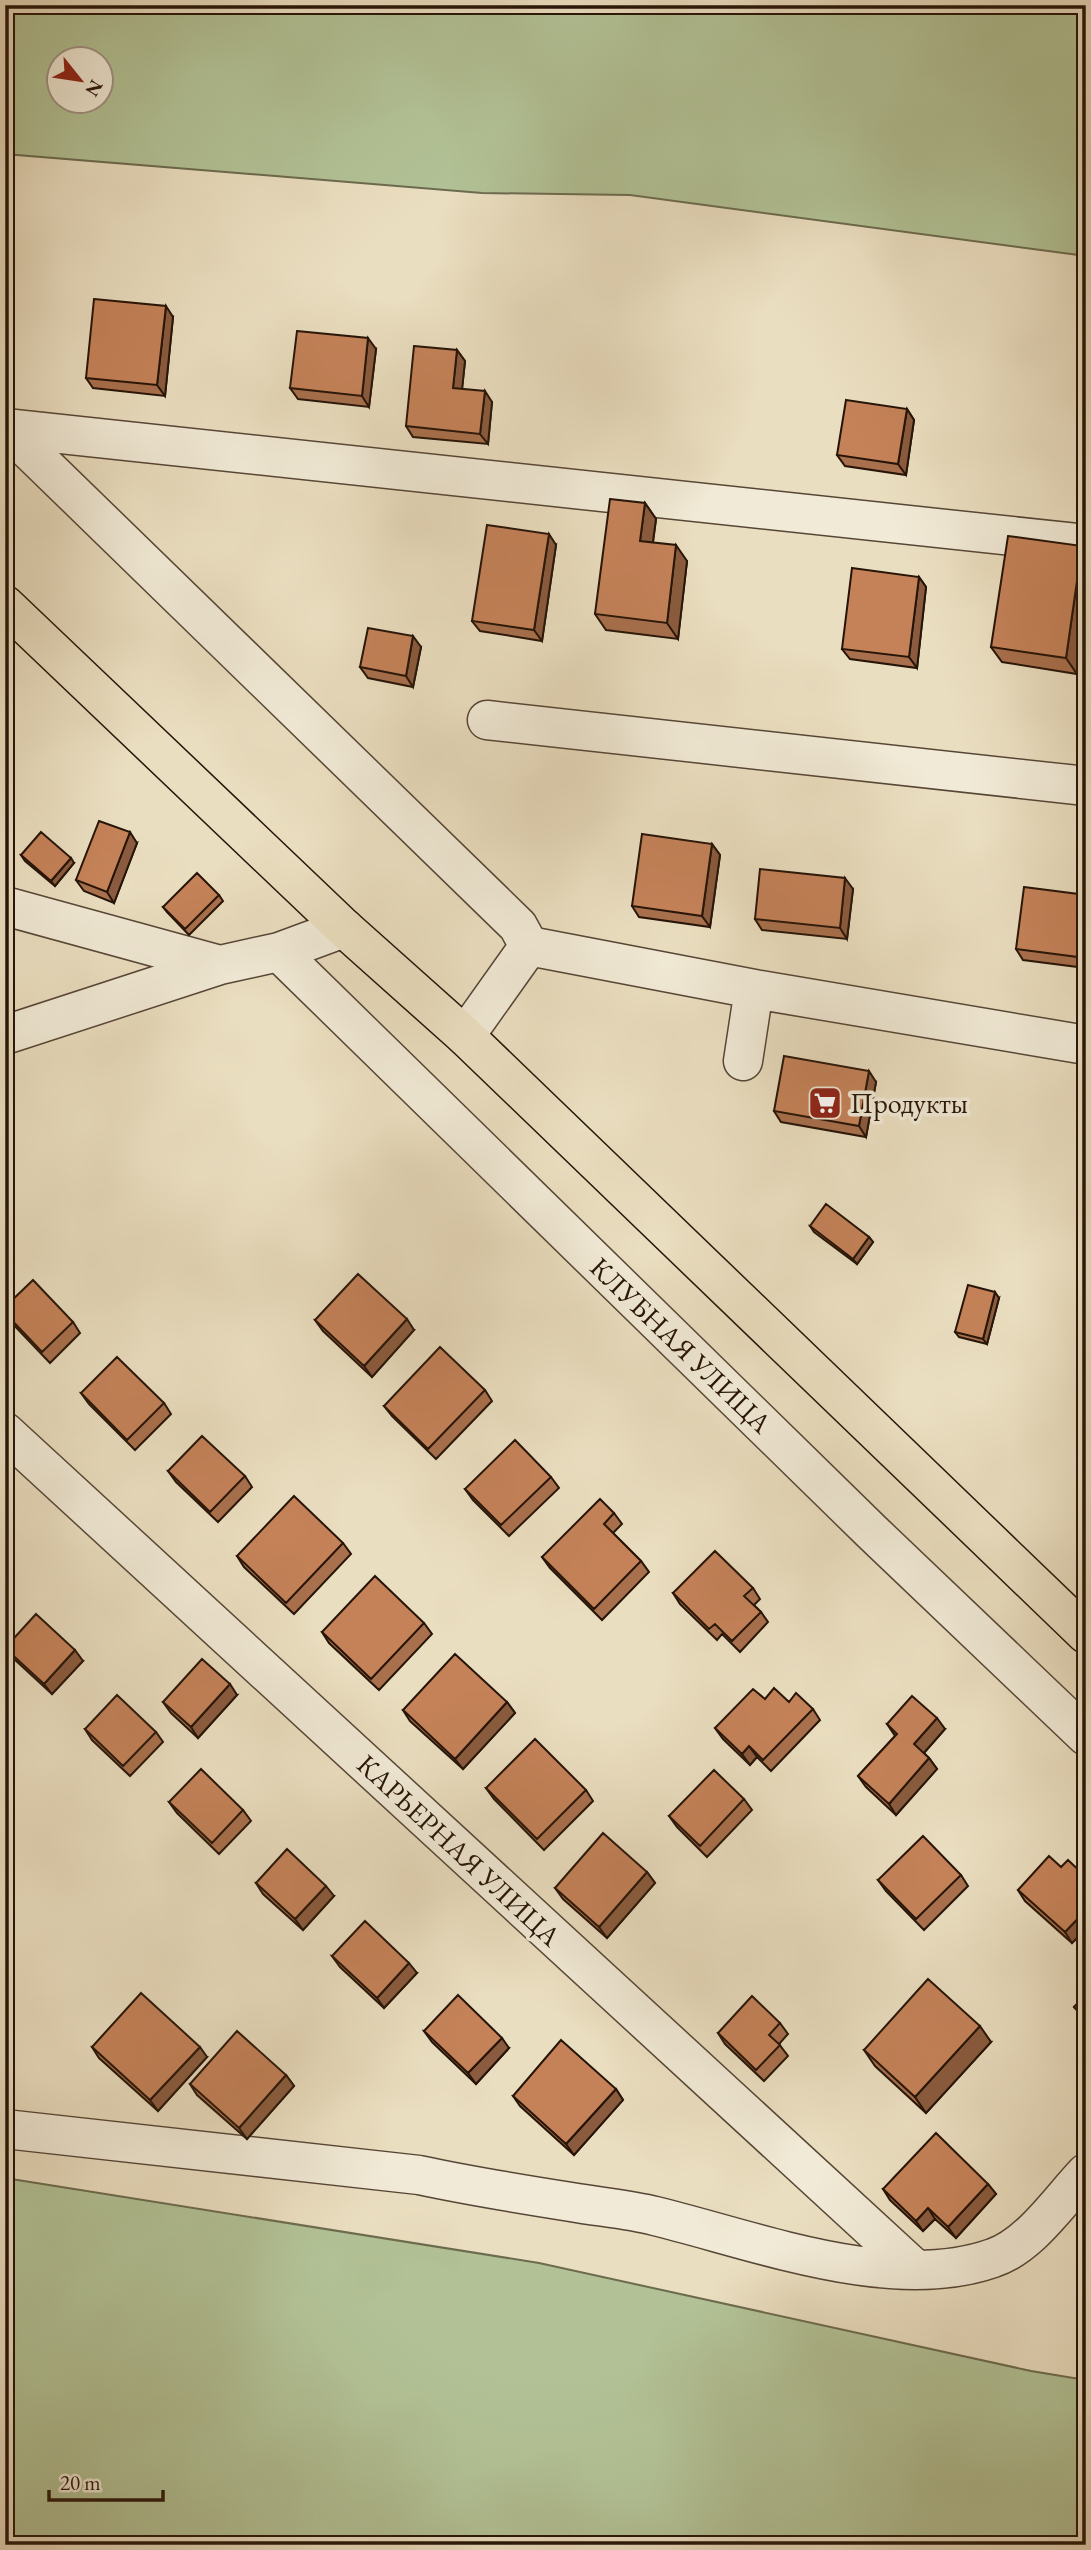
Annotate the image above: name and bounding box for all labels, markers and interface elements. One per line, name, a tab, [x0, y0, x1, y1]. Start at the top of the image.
north arrow	[46, 46, 116, 116]
text: N	[79, 75, 109, 102]
supermarket icon: Продукты	[806, 1084, 844, 1122]
place label: Продукты	[850, 1085, 968, 1121]
street label: КЛУБНАЯ УЛИЦА	[583, 1249, 780, 1441]
street label: КАРЬЕРНАЯ УЛИЦА	[350, 1746, 569, 1954]
scale bar	[49, 2459, 163, 2503]
text: 20 m	[60, 2469, 101, 2496]

